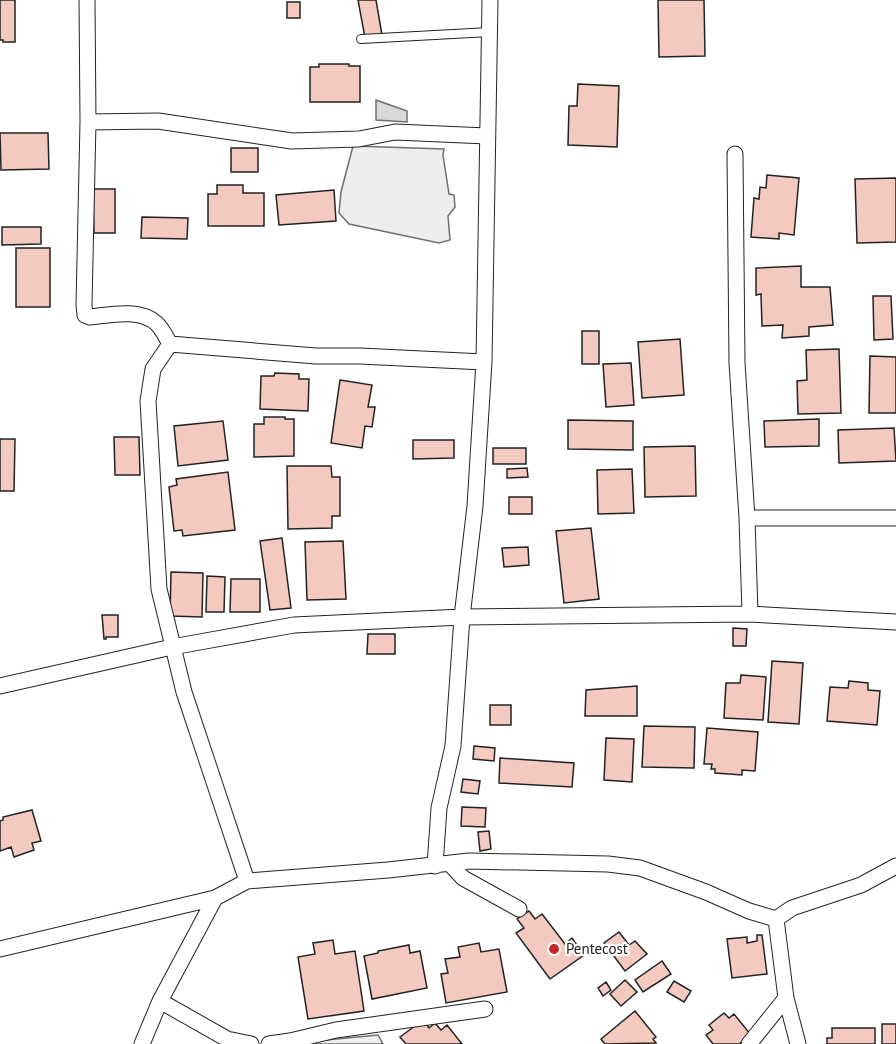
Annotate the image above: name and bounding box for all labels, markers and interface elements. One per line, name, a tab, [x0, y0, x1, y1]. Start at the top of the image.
place label: Pentecost	[566, 939, 628, 958]
marker: Pentecost	[547, 942, 561, 956]

